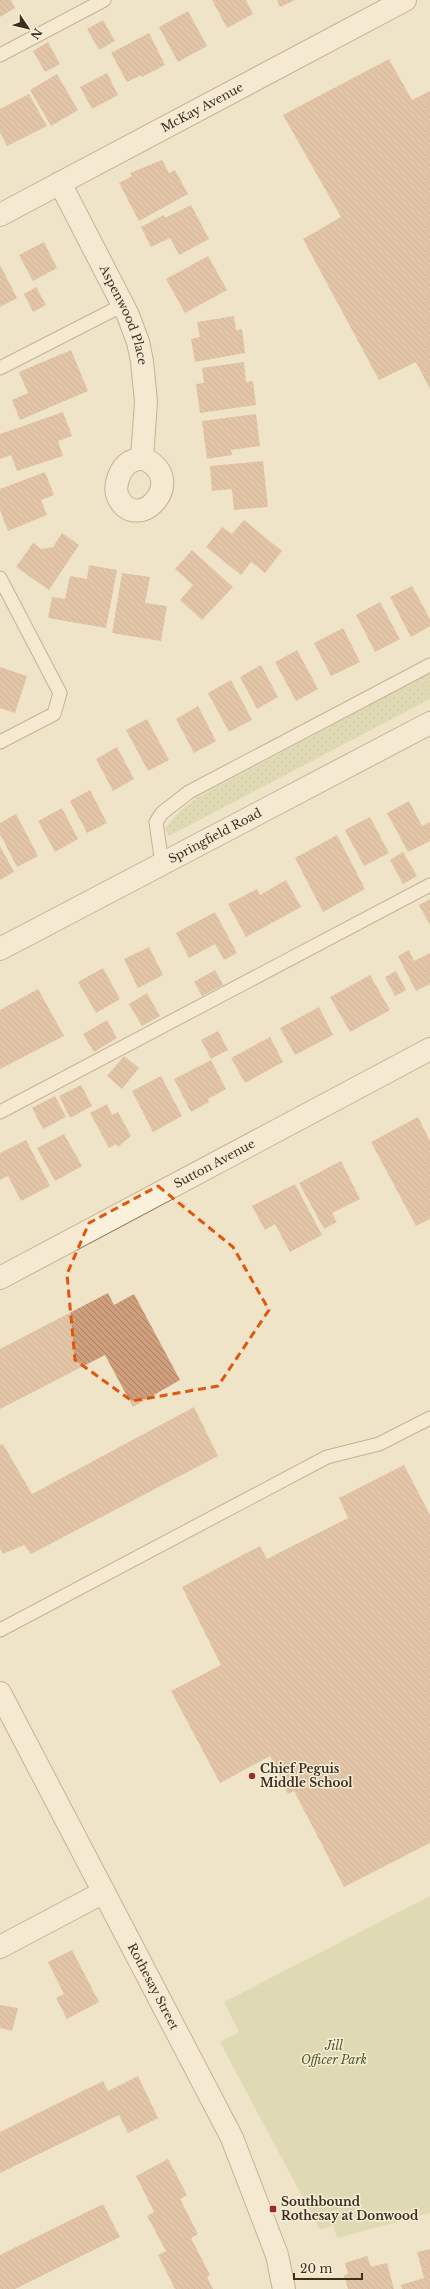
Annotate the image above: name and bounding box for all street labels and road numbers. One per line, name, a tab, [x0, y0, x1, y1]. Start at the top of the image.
street label: McKay Avenue	[158, 79, 246, 135]
street label: Aspenwood Place	[96, 261, 150, 366]
street label: Springfield Road	[166, 805, 264, 866]
street label: Sutton Avenue	[171, 1136, 257, 1191]
street label: Rothesay Street	[125, 1940, 182, 2033]

